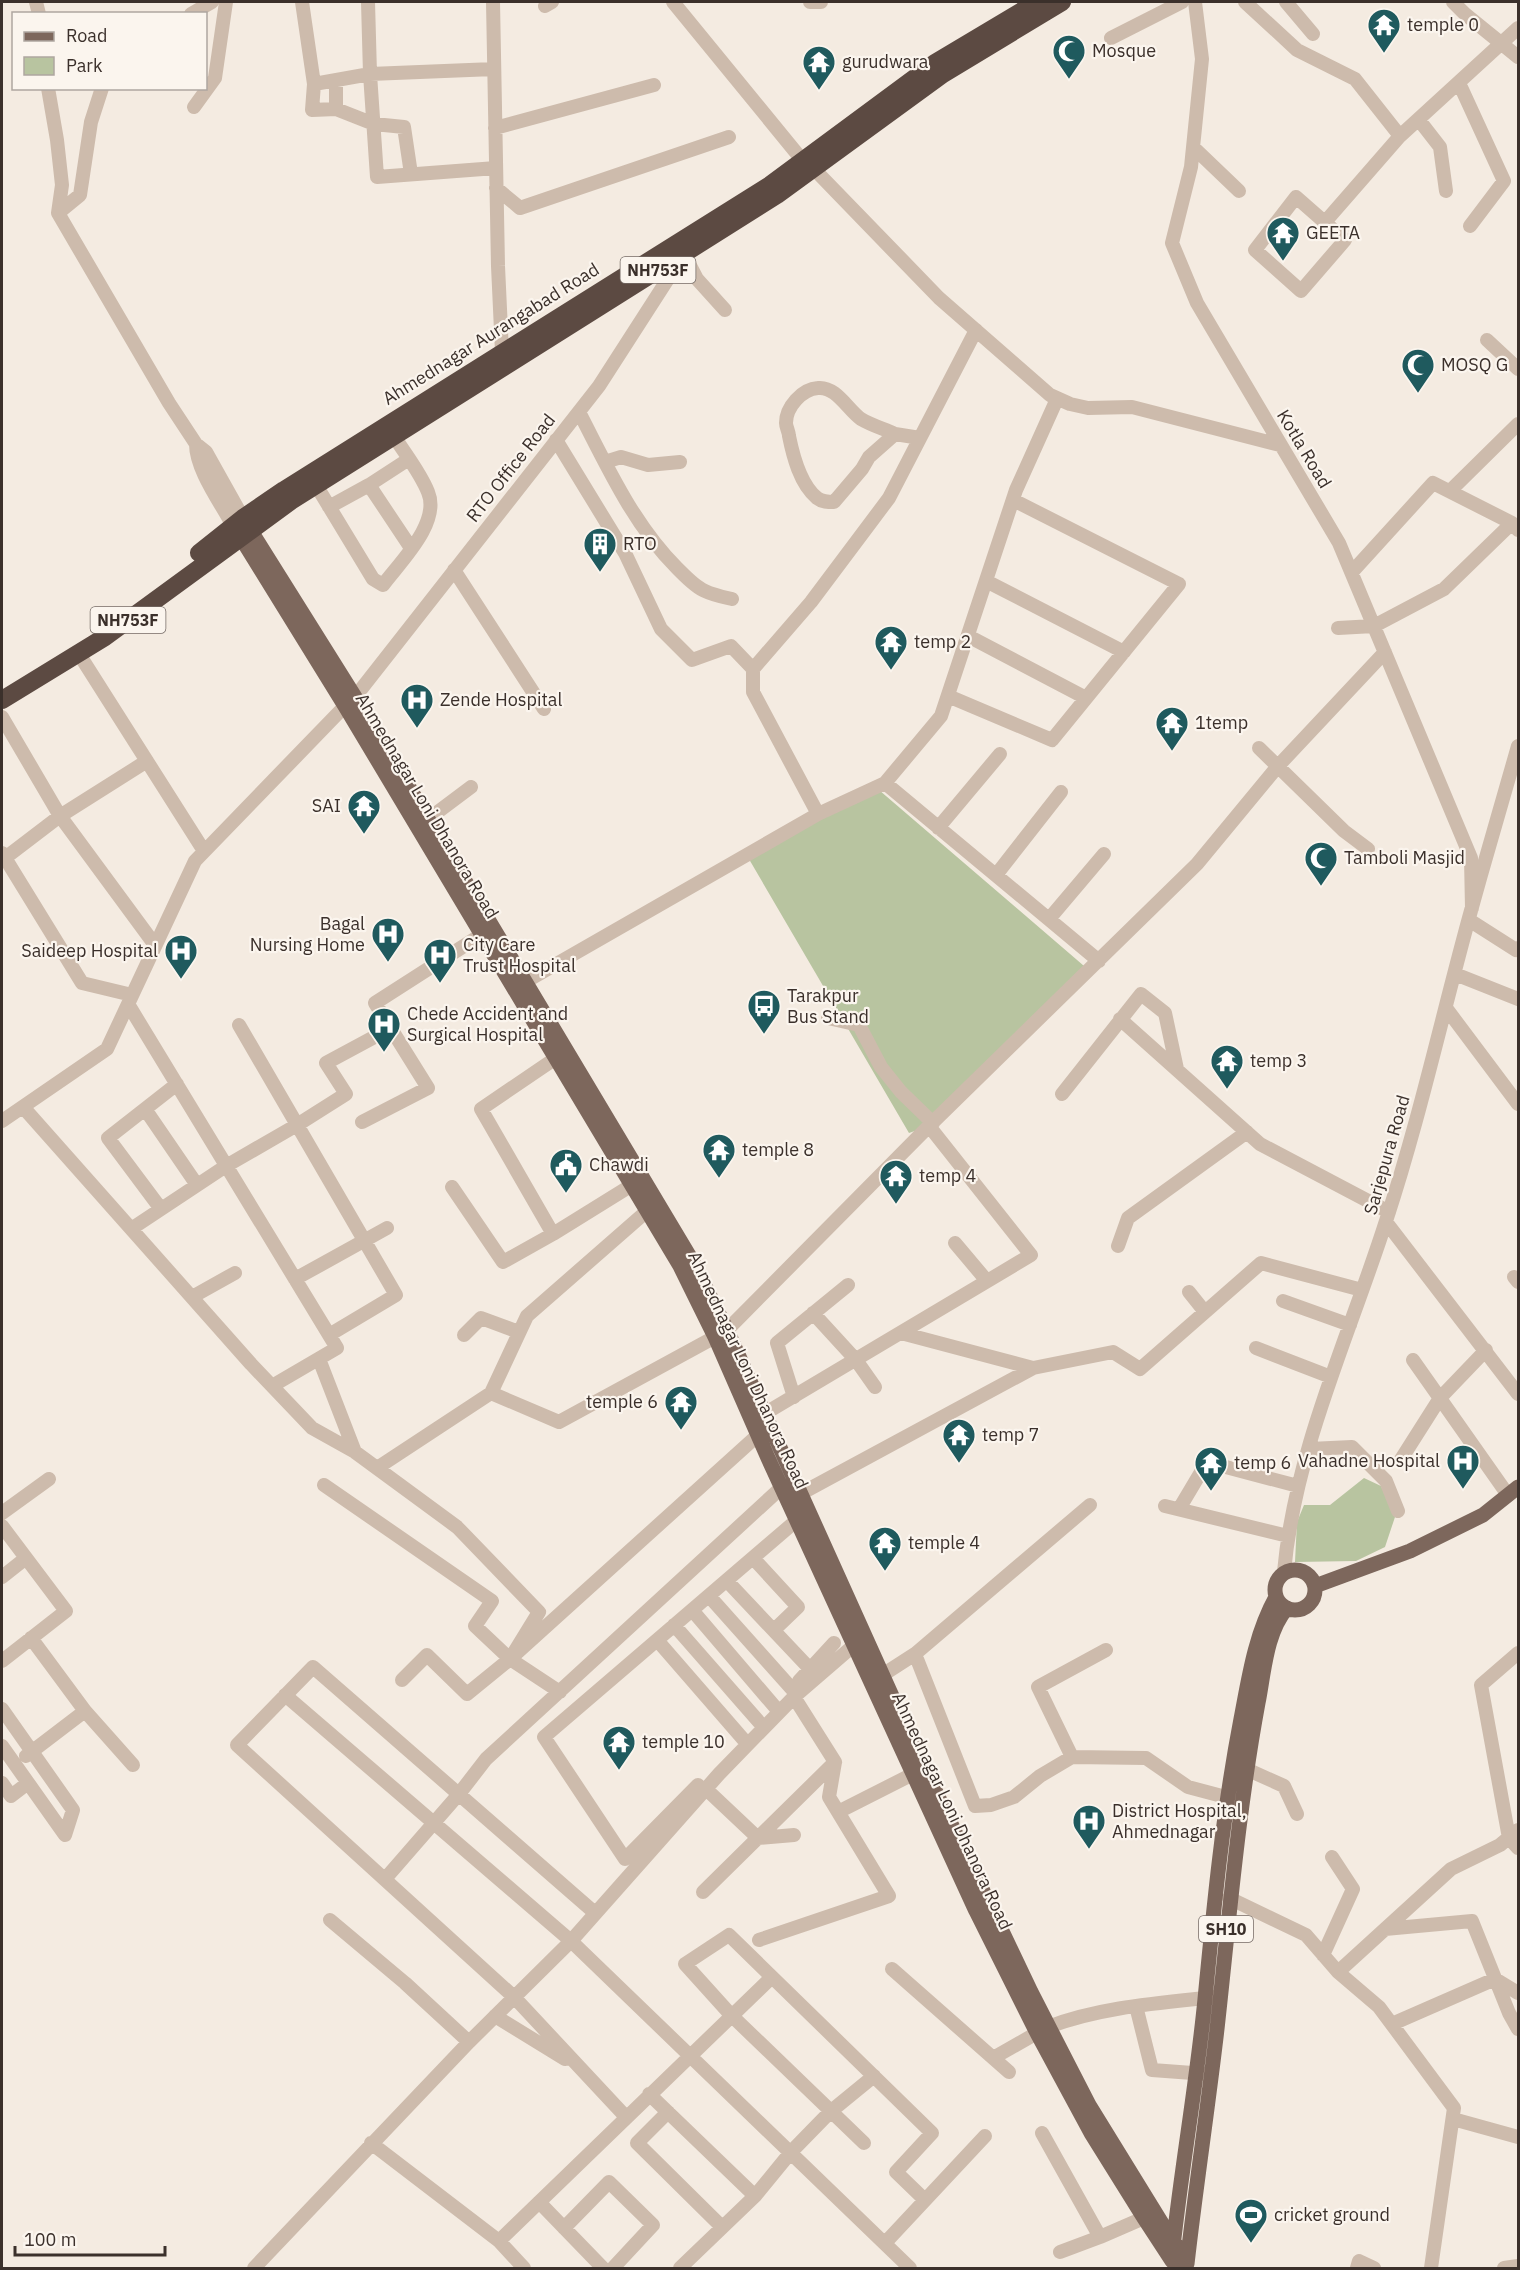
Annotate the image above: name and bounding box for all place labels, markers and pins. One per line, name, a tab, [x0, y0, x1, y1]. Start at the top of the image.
temple icon: temple 0	[1366, 7, 1402, 54]
place label: temple 0	[1407, 13, 1479, 36]
mosque icon: Mosque	[1051, 33, 1087, 80]
place label: Mosque	[1092, 39, 1156, 62]
temple icon: gurudwara	[801, 44, 837, 91]
place label: gurudwara	[842, 50, 929, 73]
temple icon: GEETA	[1265, 215, 1301, 262]
place label: GEETA	[1306, 221, 1361, 244]
mosque icon: MOSQ G	[1400, 347, 1436, 394]
place label: MOSQ G	[1441, 353, 1508, 376]
building icon: RTO	[582, 526, 618, 573]
place label: RTO	[623, 532, 657, 555]
temple icon: temp 2	[873, 624, 909, 671]
place label: temp 2	[914, 630, 971, 653]
hospital icon: Zende Hospital	[399, 682, 435, 729]
place label: Zende Hospital	[440, 688, 562, 711]
temple icon: 1temp	[1154, 705, 1190, 752]
place label: 1temp	[1195, 711, 1248, 734]
temple icon: SAI	[346, 788, 382, 835]
place label: SAI	[312, 794, 341, 817]
mosque icon: Tamboli Masjid	[1303, 840, 1339, 887]
place label: Tamboli Masjid	[1344, 846, 1465, 869]
place label: Bagal Nursing Home	[250, 912, 365, 956]
hospital icon: Bagal Nursing Home	[370, 916, 406, 963]
hospital icon: Saideep Hospital	[163, 933, 199, 980]
place label: City Care Trust Hospital	[463, 933, 576, 977]
hospital icon: City Care Trust Hospital	[422, 937, 458, 984]
place label: Saideep Hospital	[21, 939, 158, 962]
place label: Tarakpur Bus Stand	[787, 984, 869, 1028]
bus stop icon: Tarakpur Bus Stand	[746, 988, 782, 1035]
place label: Chede Accident and Surgical Hospital	[407, 1002, 568, 1046]
hospital icon: Chede Accident and Surgical Hospital	[366, 1006, 402, 1053]
temple icon: temp 3	[1209, 1043, 1245, 1090]
place label: temp 3	[1250, 1049, 1307, 1072]
temple icon: temple 8	[701, 1132, 737, 1179]
place label: temple 8	[742, 1138, 814, 1161]
public building icon: Chawdi	[548, 1147, 584, 1194]
place label: Chawdi	[589, 1153, 649, 1176]
temple icon: temp 4	[878, 1158, 914, 1205]
place label: temp 4	[919, 1164, 977, 1187]
temple icon: temple 6	[663, 1384, 699, 1431]
place label: temple 6	[586, 1390, 658, 1413]
temple icon: temp 7	[941, 1417, 977, 1464]
place label: temp 7	[982, 1423, 1039, 1446]
hospital icon: Vahadne Hospital	[1445, 1443, 1481, 1490]
temple icon: temp 6	[1193, 1445, 1229, 1492]
place label: Vahadne Hospital	[1298, 1449, 1440, 1472]
place label: temp 6	[1234, 1451, 1291, 1474]
temple icon: temple 4	[867, 1525, 903, 1572]
place label: temple 4	[908, 1531, 980, 1554]
temple icon: temple 10	[601, 1724, 637, 1771]
place label: temple 10	[642, 1730, 725, 1753]
place label: District Hospital, Ahmednagar	[1112, 1799, 1247, 1843]
hospital icon: District Hospital, Ahmednagar	[1071, 1803, 1107, 1850]
sports icon: cricket ground	[1233, 2197, 1269, 2244]
place label: cricket ground	[1274, 2203, 1390, 2226]

